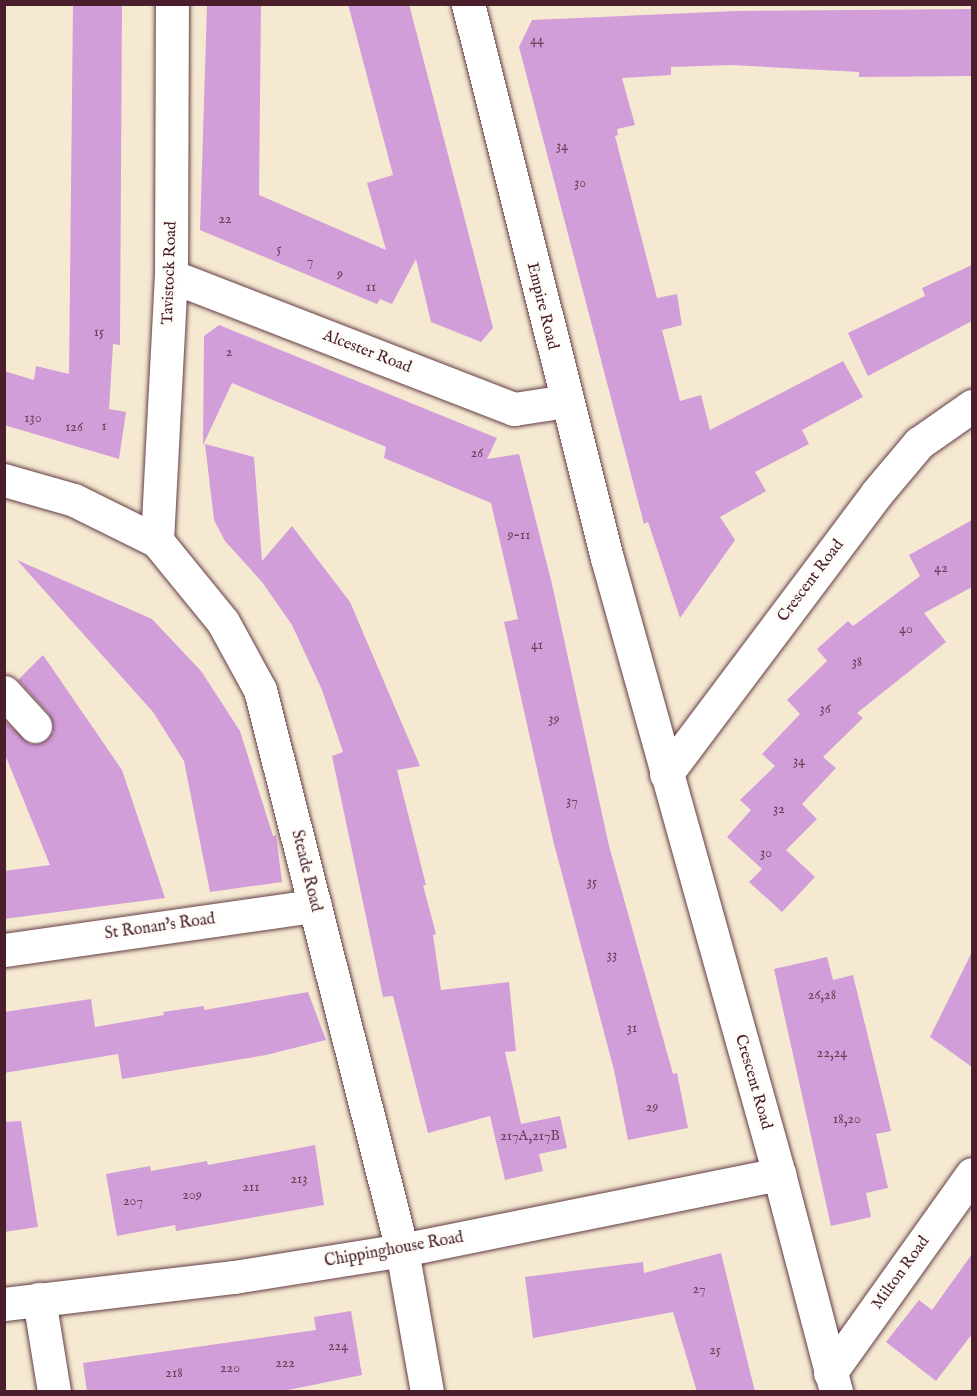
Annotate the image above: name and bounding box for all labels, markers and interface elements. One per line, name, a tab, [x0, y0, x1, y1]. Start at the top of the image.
house number: 44	[530, 32, 544, 48]
house number: 34	[556, 138, 568, 154]
house number: 30	[574, 175, 586, 191]
house number: 22	[218, 211, 232, 227]
street label: Tavistock Road	[159, 221, 181, 325]
house number: 5	[276, 241, 282, 257]
house number: 7	[307, 253, 313, 269]
street label: Empire Road	[522, 260, 562, 352]
house number: 9	[337, 266, 343, 282]
house number: 11	[366, 279, 376, 295]
house number: 15	[94, 324, 104, 340]
street label: Alcester Road	[320, 326, 414, 378]
house number: 2	[226, 344, 232, 360]
house number: 130	[24, 410, 42, 426]
house number: 1	[101, 418, 107, 434]
house number: 126	[65, 419, 83, 435]
house number: 26	[471, 445, 483, 461]
house number: 9-11	[507, 527, 531, 543]
street label: Crescent Road	[774, 536, 848, 626]
house number: 42	[934, 560, 948, 576]
house number: 40	[899, 621, 913, 637]
house number: 41	[531, 637, 543, 653]
house number: 38	[852, 654, 862, 670]
house number: 36	[819, 701, 831, 717]
house number: 39	[548, 711, 560, 727]
house number: 34	[793, 753, 805, 769]
house number: 37	[566, 793, 578, 809]
house number: 32	[773, 801, 785, 817]
street label: Steade Road	[287, 828, 325, 914]
house number: 30	[760, 845, 772, 861]
house number: 35	[587, 874, 597, 890]
street label: St Ronan's Road	[104, 910, 216, 944]
house number: 33	[607, 947, 617, 963]
house number: 26,28	[808, 987, 836, 1003]
house number: 31	[627, 1020, 637, 1036]
street label: Crescent Road	[730, 1032, 776, 1132]
house number: 22,24	[817, 1045, 847, 1061]
house number: 29	[646, 1099, 658, 1115]
house number: 18,20	[833, 1111, 861, 1127]
house number: 217A,217B	[500, 1128, 560, 1144]
house number: 213	[290, 1171, 308, 1187]
house number: 211	[242, 1179, 260, 1195]
house number: 209	[182, 1187, 202, 1203]
house number: 207	[123, 1193, 143, 1209]
street label: Chippinghouse Road	[323, 1228, 465, 1272]
street label: Milton Road	[868, 1233, 934, 1313]
house number: 27	[693, 1281, 705, 1297]
house number: 224	[328, 1338, 348, 1354]
house number: 25	[709, 1342, 721, 1358]
house number: 222	[275, 1355, 295, 1371]
house number: 220	[220, 1360, 240, 1376]
house number: 218	[165, 1365, 183, 1381]

